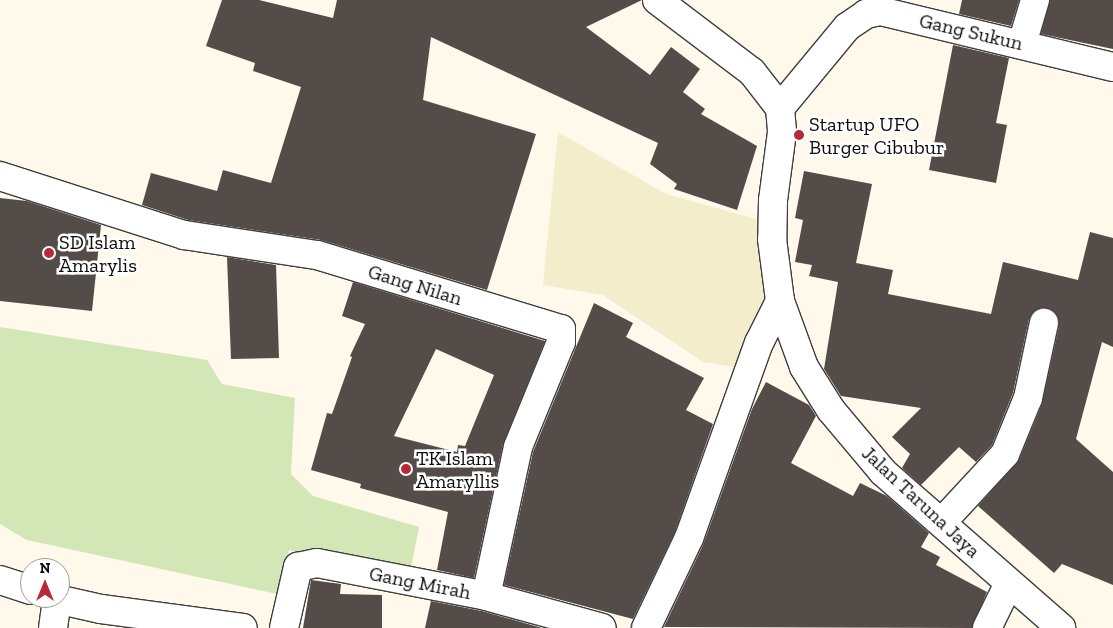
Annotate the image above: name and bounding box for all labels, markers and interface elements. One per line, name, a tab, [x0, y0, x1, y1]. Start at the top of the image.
street label: Gang Sukun	[917, 8, 1025, 56]
place label: Startup UFO Burger Cibubur	[809, 112, 945, 159]
marker: Startup UFO Burger Cibubur	[793, 129, 805, 141]
place label: SD Islam Amarylis	[59, 230, 137, 277]
marker: SD Islam Amarylis	[43, 247, 55, 259]
street label: Gang Nilan	[365, 259, 465, 311]
street label: Jalan Taruna Jaya	[857, 441, 985, 563]
place label: TK Islam Amaryllis	[416, 446, 499, 493]
marker: TK Islam Amaryllis	[400, 463, 412, 475]
north arrow	[20, 558, 70, 608]
text: N	[40, 560, 50, 577]
street label: Gang Mirah	[367, 561, 473, 605]

